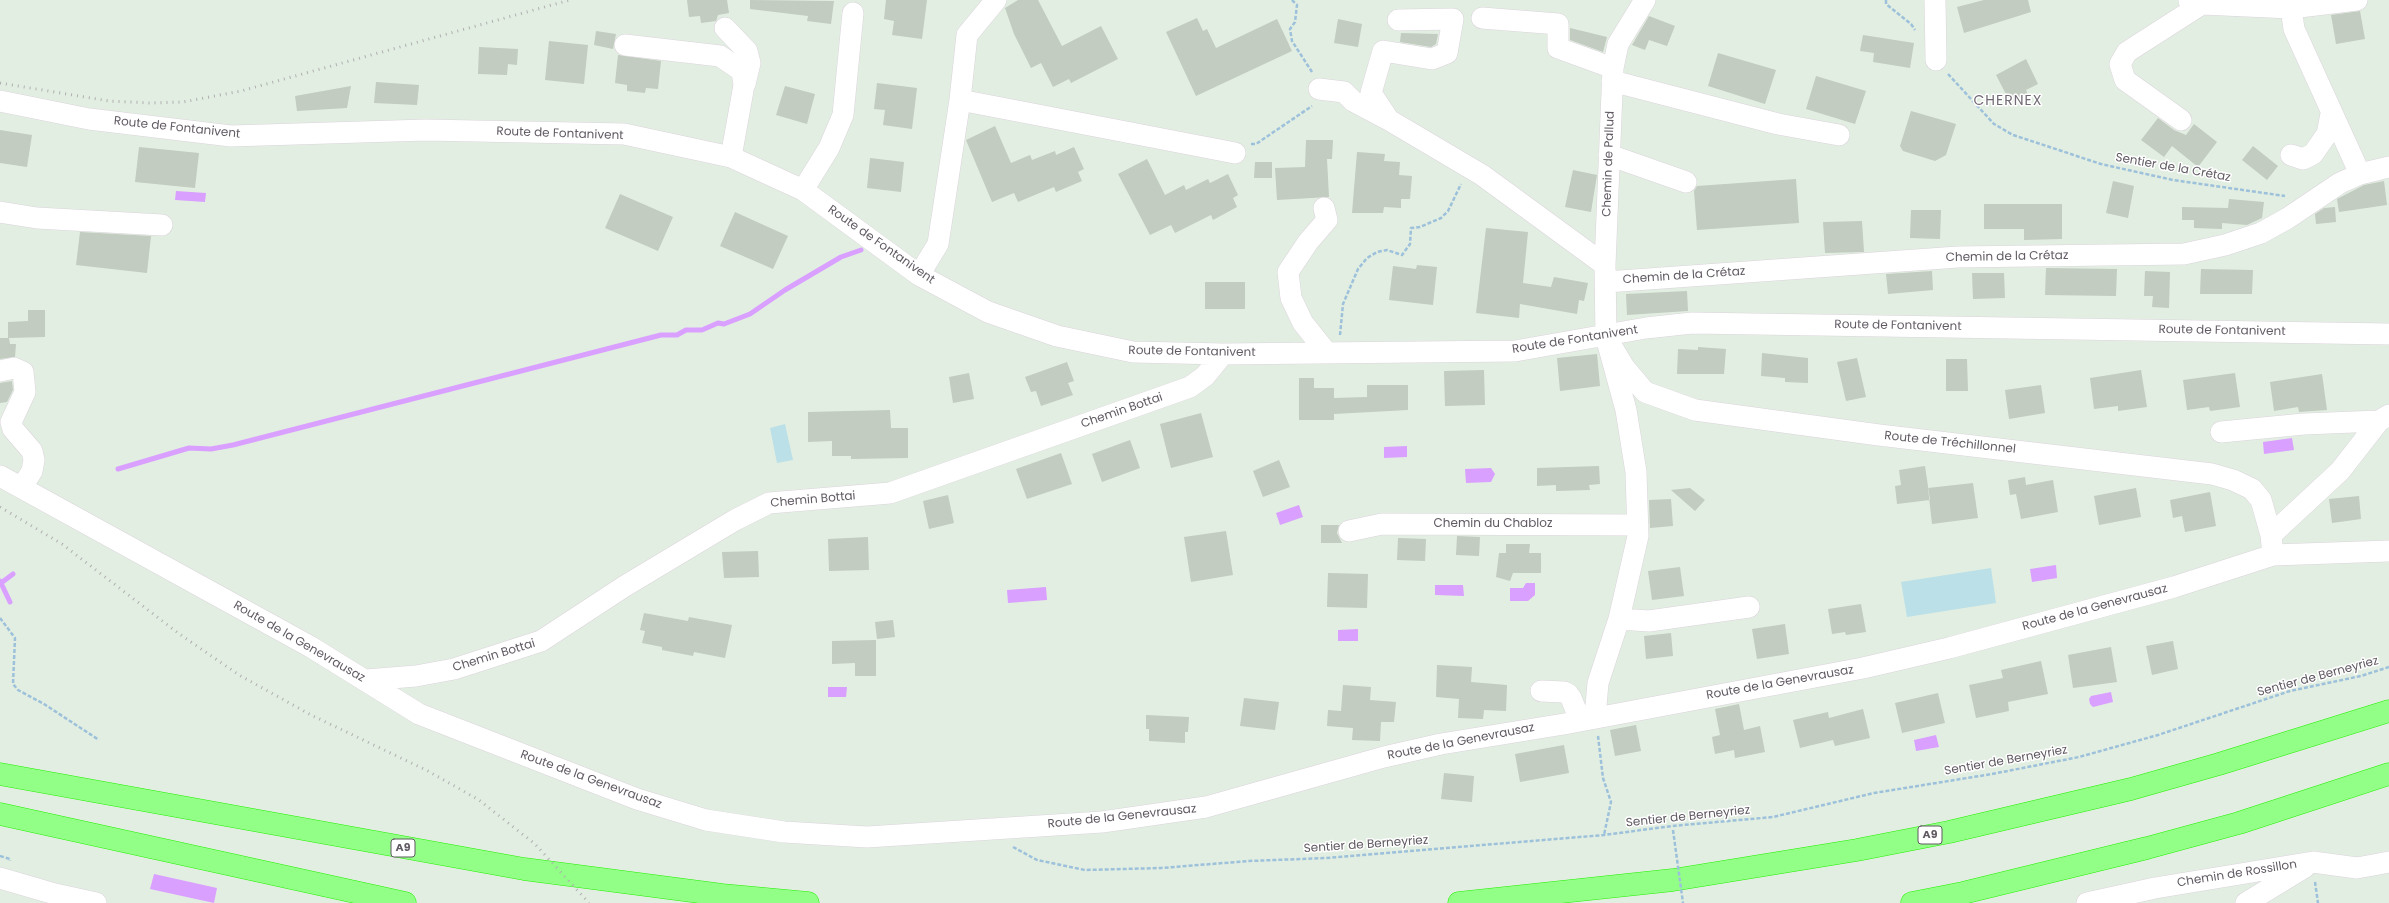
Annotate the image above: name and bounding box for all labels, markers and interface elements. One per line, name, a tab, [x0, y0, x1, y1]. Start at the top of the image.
district label: CHERNEX	[1974, 93, 2042, 109]
street label: Chemin de Pallud	[1600, 111, 1618, 217]
street label: Route de Fontanivent	[113, 114, 241, 142]
street label: Route de Fontanivent	[496, 125, 624, 143]
street label: Sentier de la Crétaz	[2114, 151, 2232, 185]
street label: Route de Fontanivent	[825, 203, 937, 287]
street label: Chemin de la Crétaz	[1946, 249, 2068, 265]
street label: Chemin de la Crétaz	[1622, 265, 1746, 287]
street label: Route de Fontanivent	[1834, 318, 1962, 334]
street label: Route de Fontanivent	[1511, 323, 1639, 357]
street label: Route de Fontanivent	[2158, 323, 2286, 339]
street label: Route de Fontanivent	[1128, 344, 1256, 360]
street label: Chemin Bottai	[1079, 390, 1165, 432]
street label: Route de Tréchillonnel	[1884, 429, 2016, 457]
street label: Chemin Bottai	[770, 489, 856, 511]
street label: Chemin du Chabloz	[1434, 517, 1552, 531]
street label: Route de la Genevrausaz	[2021, 582, 2169, 634]
street label: Route de la Genevrausaz	[231, 598, 367, 686]
street label: Chemin Bottai	[451, 637, 537, 675]
street label: Sentier de Berneyriez	[2256, 654, 2380, 700]
street label: Route de la Genevrausaz	[1705, 663, 1855, 703]
street label: Route de la Genevrausaz	[1386, 721, 1536, 763]
street label: Sentier de Berneyriez	[1943, 743, 2069, 779]
street label: Route de la Genevrausaz	[518, 748, 664, 812]
street label: Route de la Genevrausaz	[1047, 802, 1197, 832]
street label: Sentier de Berneyriez	[1625, 803, 1751, 831]
road number: A9	[1918, 826, 1942, 844]
street label: Sentier de Berneyriez	[1303, 833, 1429, 857]
road number: A9	[391, 839, 415, 857]
street label: Chemin de Rossillon	[2176, 857, 2298, 891]

